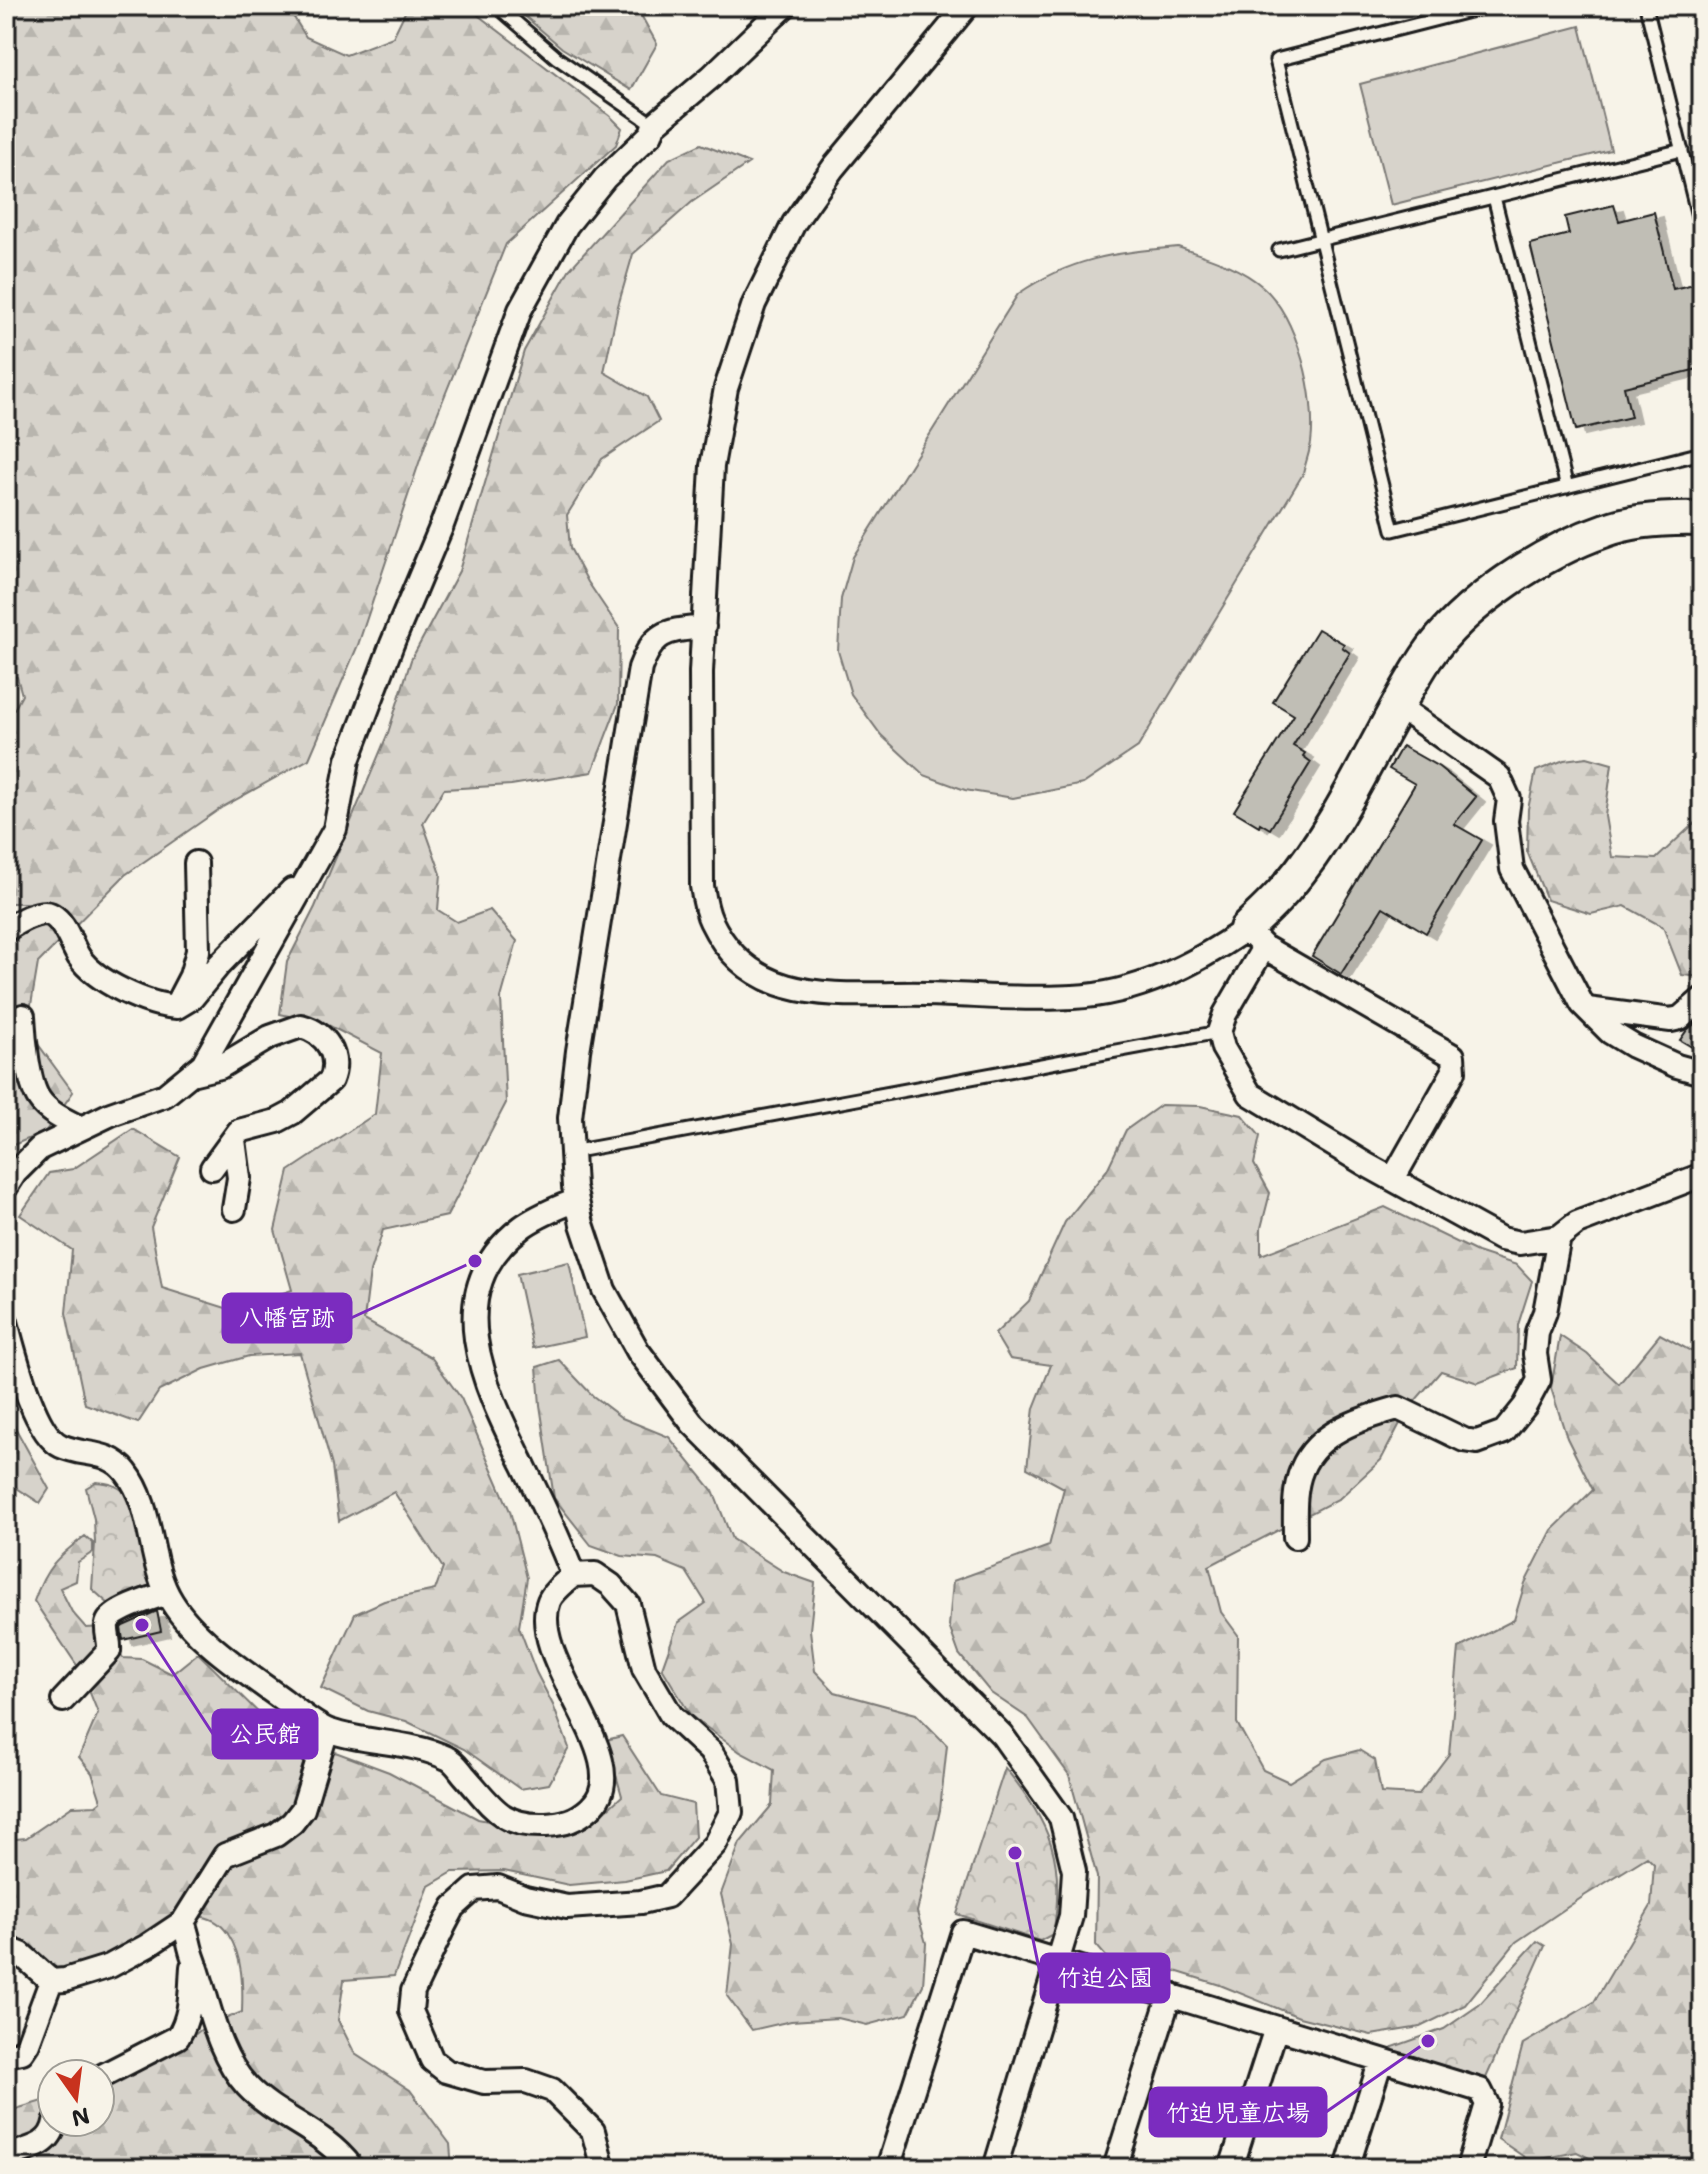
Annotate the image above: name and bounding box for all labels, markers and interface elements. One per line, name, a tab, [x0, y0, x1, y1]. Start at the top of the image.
callout: 八幡宮跡	[223, 1294, 351, 1342]
text: 八幡宮跡	[239, 1302, 335, 1334]
callout: 公民館	[213, 1710, 317, 1758]
text: 公民館	[229, 1718, 301, 1750]
callout: 竹迫公園	[1041, 1954, 1169, 2002]
text: 竹迫公園	[1057, 1962, 1153, 1994]
north arrow	[36, 2058, 116, 2138]
callout: 竹迫児童広場	[1150, 2088, 1326, 2136]
text: 竹迫児童広場	[1166, 2097, 1310, 2129]
text: N	[69, 2101, 93, 2133]

